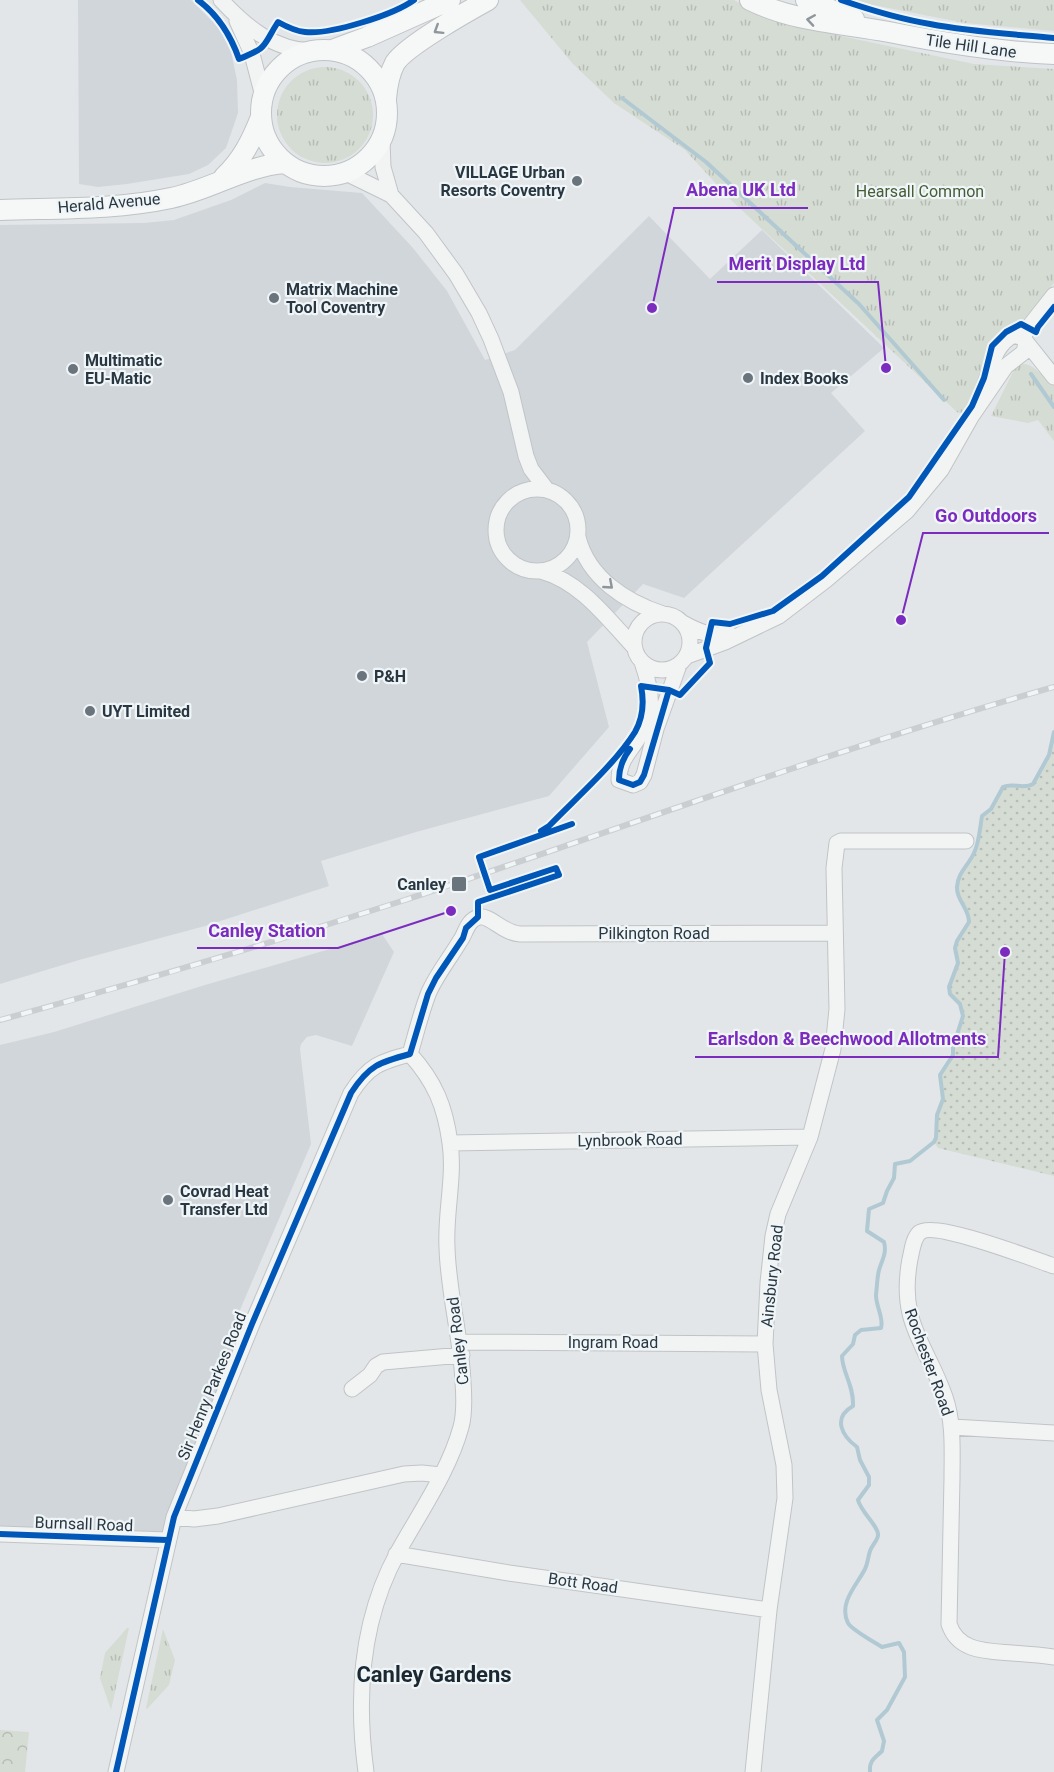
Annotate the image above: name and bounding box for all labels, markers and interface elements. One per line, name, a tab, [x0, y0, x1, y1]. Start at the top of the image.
one-way arrow	[806, 15, 816, 27]
one-way arrow	[434, 23, 444, 35]
street label: Tile Hill Lane	[924, 30, 1018, 62]
place label: VILLAGE Urban Resorts Coventry	[441, 163, 566, 200]
callout: Abena UK Ltd	[674, 172, 808, 208]
marker: VILLAGE Urban Resorts Coventry	[570, 174, 584, 188]
text: Abena UK Ltd	[686, 179, 796, 200]
park label: Hearsall Common	[856, 182, 984, 201]
street label: Herald Avenue	[57, 189, 161, 217]
callout: Merit Display Ltd	[717, 246, 878, 282]
text: Merit Display Ltd	[729, 253, 866, 274]
place label: Matrix Machine Tool Coventry	[286, 280, 398, 317]
marker: Matrix Machine Tool Coventry	[267, 291, 281, 305]
place label: Multimatic EU-Matic	[85, 351, 162, 388]
marker: Multimatic EU-Matic	[66, 362, 80, 376]
place label: Index Books	[760, 369, 848, 388]
marker: Index Books	[741, 371, 755, 385]
callout: Go Outdoors	[923, 497, 1049, 533]
text: Go Outdoors	[935, 505, 1037, 526]
one-way arrow	[602, 578, 613, 589]
place label: P&H	[374, 667, 406, 686]
marker: P&H	[355, 669, 369, 683]
place label: UYT Limited	[102, 702, 190, 721]
marker: UYT Limited	[83, 704, 97, 718]
place label: Canley	[397, 875, 447, 894]
marker: Canley	[450, 875, 468, 893]
callout: Canley Station	[197, 912, 338, 948]
text: Canley Station	[208, 920, 326, 941]
street label: Pilkington Road	[598, 924, 710, 943]
callout: Earlsdon & Beechwood Allotments	[695, 1021, 998, 1057]
text: Earlsdon & Beechwood Allotments	[708, 1028, 986, 1049]
street label: Lynbrook Road	[577, 1130, 683, 1150]
place label: Covrad Heat Transfer Ltd	[180, 1182, 269, 1219]
marker: Covrad Heat Transfer Ltd	[161, 1193, 175, 1207]
street label: Ainsbury Road	[757, 1224, 787, 1328]
street label: Canley Road	[443, 1296, 473, 1386]
street label: Rochester Road	[901, 1306, 957, 1418]
street label: Sir Henry Parkes Road	[174, 1309, 250, 1463]
street label: Ingram Road	[568, 1333, 658, 1352]
street label: Burnsall Road	[34, 1513, 134, 1535]
street label: Bott Road	[547, 1569, 619, 1597]
district label: Canley Gardens	[356, 1662, 512, 1687]

